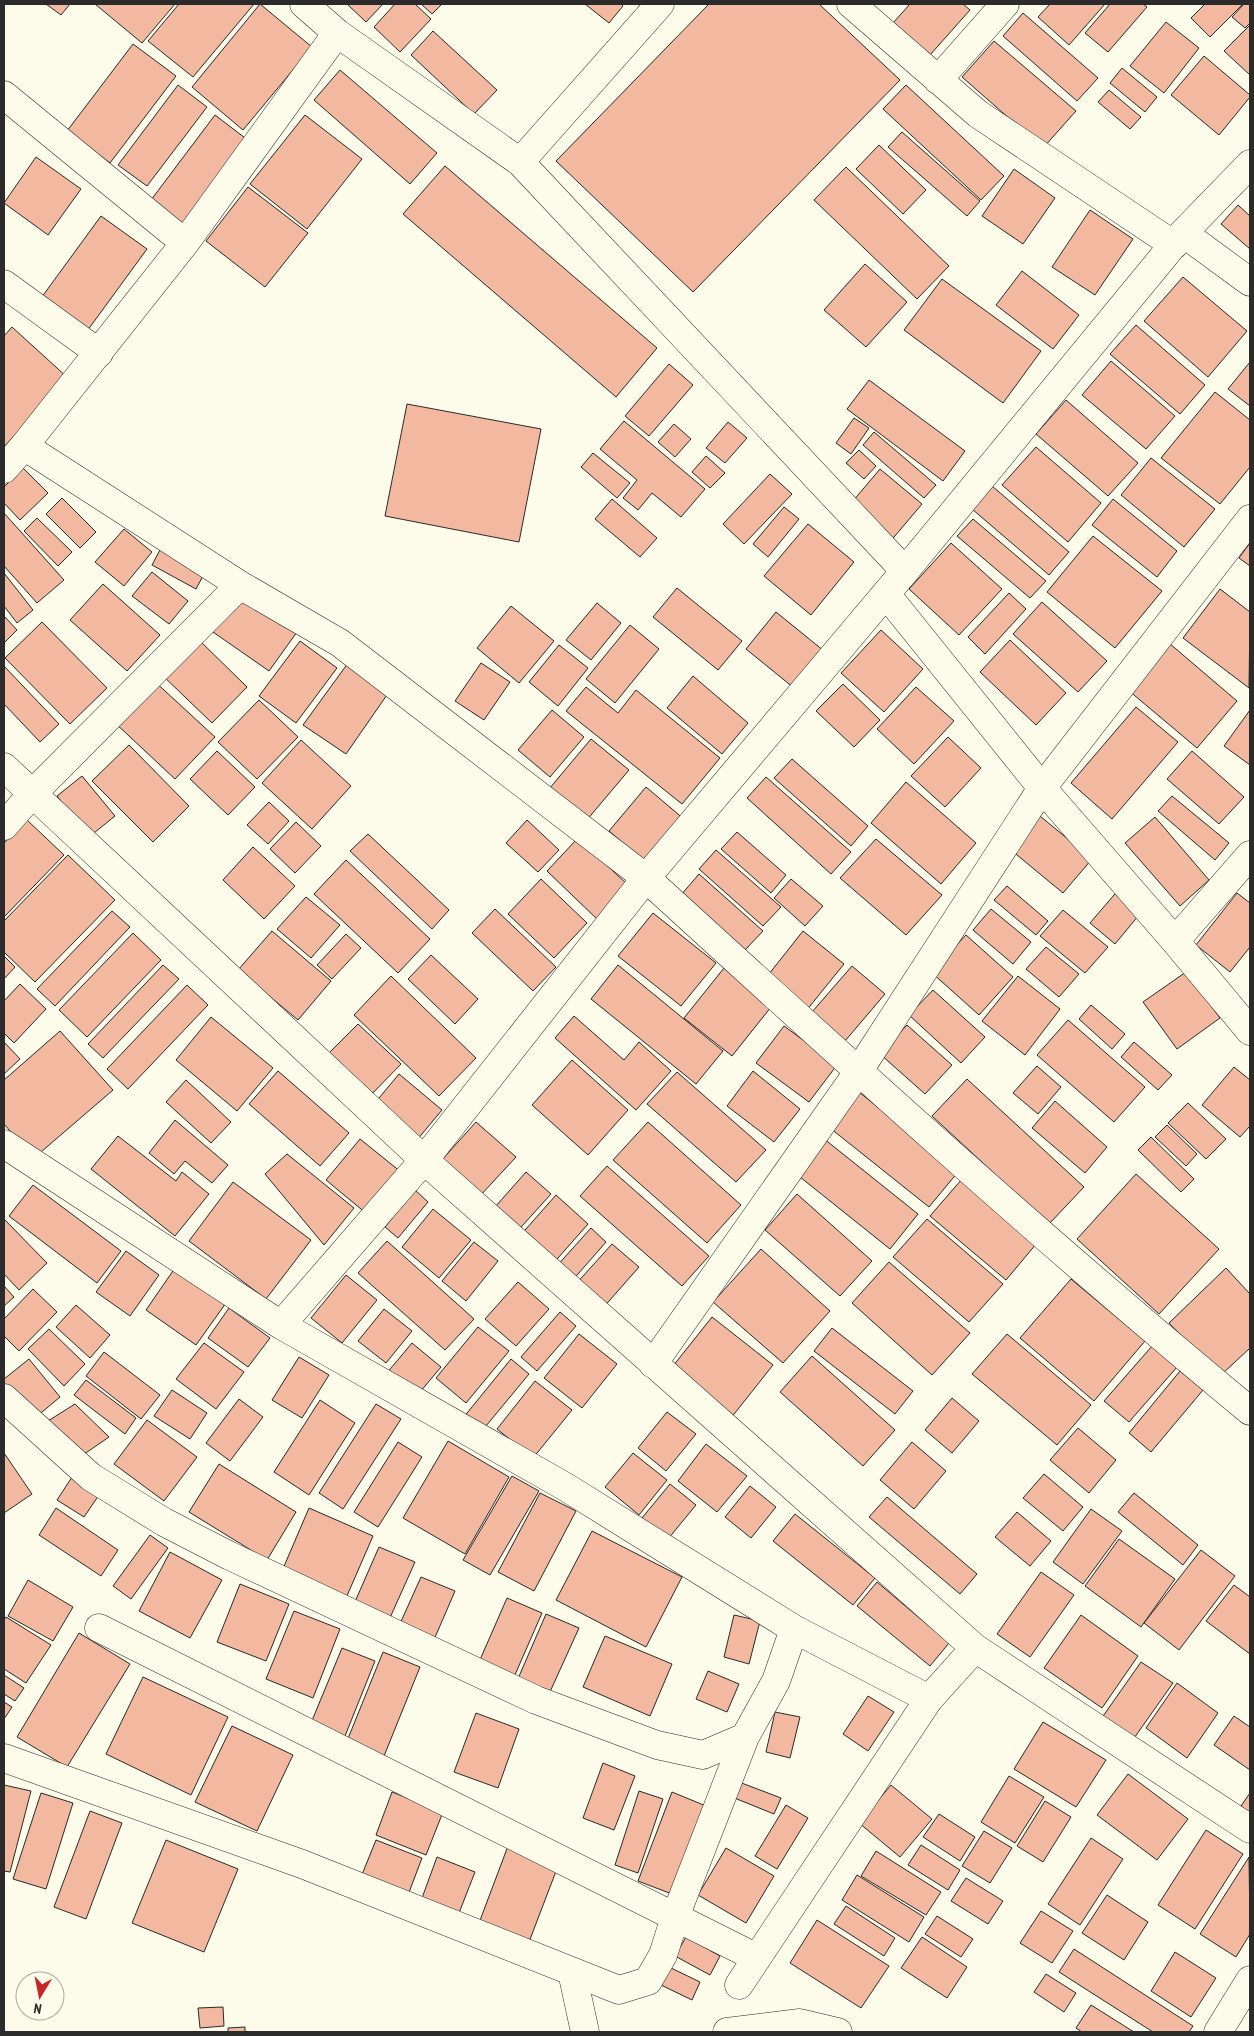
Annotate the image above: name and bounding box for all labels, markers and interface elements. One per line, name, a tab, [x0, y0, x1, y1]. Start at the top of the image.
north arrow	[15, 1971, 65, 2021]
text: N	[32, 1999, 43, 2018]

